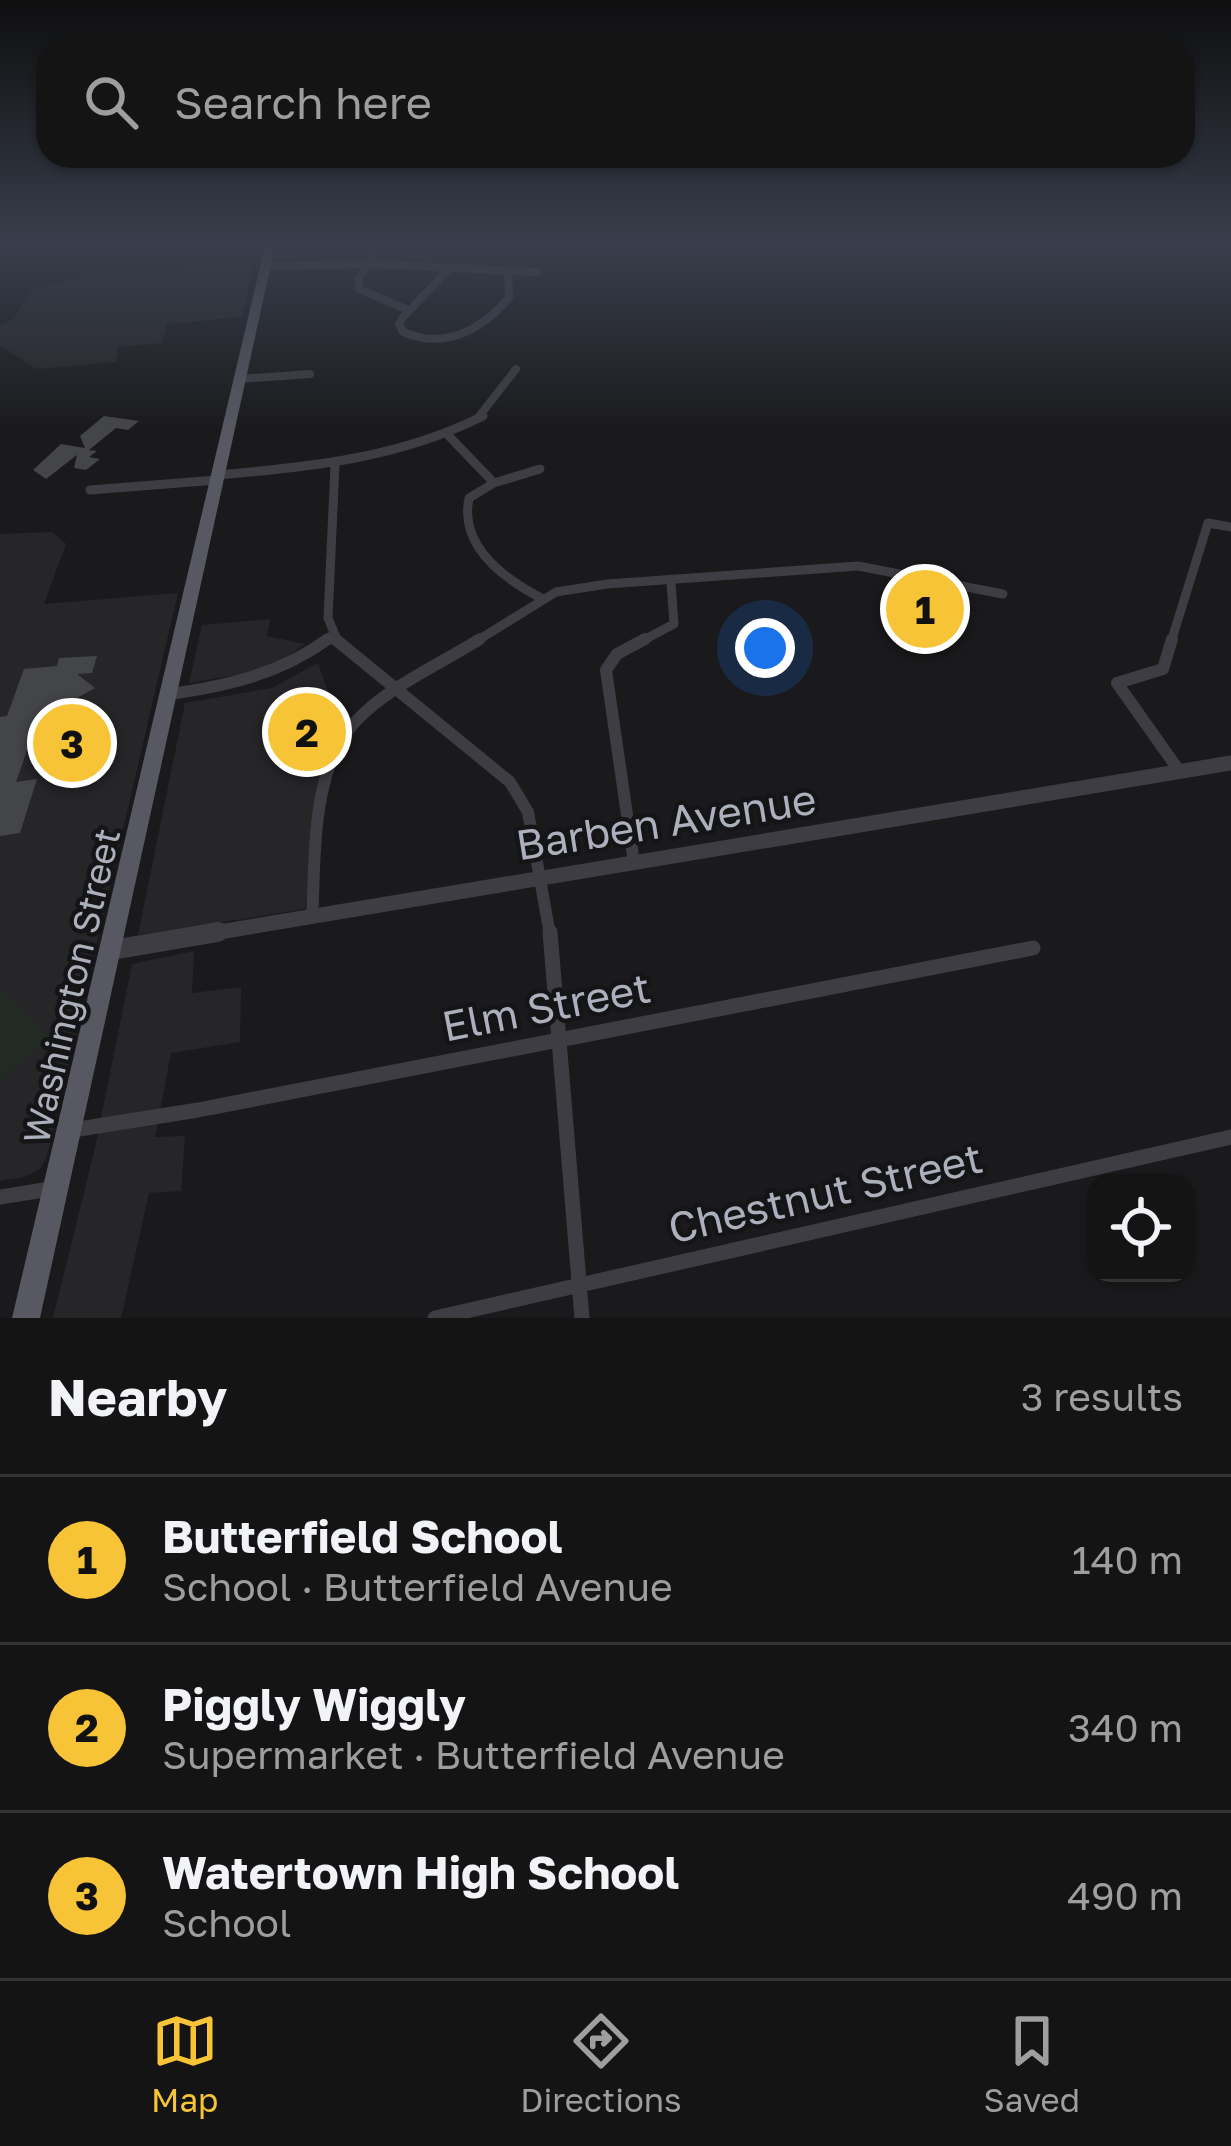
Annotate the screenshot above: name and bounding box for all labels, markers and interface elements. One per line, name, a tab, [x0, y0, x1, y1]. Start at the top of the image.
search box	[36, 36, 1195, 168]
icon: search	[78, 69, 144, 135]
text: Search here	[174, 75, 432, 129]
pin: 1	[886, 564, 964, 654]
your location	[735, 618, 795, 678]
pin: 2	[268, 687, 346, 777]
pin: 3	[33, 698, 111, 788]
street label: Barben Avenue	[512, 773, 820, 869]
street label: Washington Street	[14, 824, 128, 1148]
street label: Elm Street	[438, 961, 654, 1051]
street label: Chestnut Street	[663, 1132, 987, 1252]
map controls	[1087, 1174, 1195, 1282]
button: locate	[1087, 1174, 1195, 1282]
text: Nearby	[48, 1366, 227, 1427]
text: 3 results	[1021, 1373, 1183, 1420]
text: Butterfield School	[162, 1509, 563, 1563]
text: 1	[77, 1536, 97, 1583]
text: 140 m	[1072, 1536, 1183, 1583]
text: School · Butterfield Avenue	[162, 1563, 673, 1610]
text: Piggly Wiggly	[162, 1677, 466, 1731]
text: 2	[75, 1704, 99, 1751]
text: 340 m	[1068, 1704, 1183, 1751]
text: Supermarket · Butterfield Avenue	[162, 1731, 785, 1778]
text: Watertown High School	[162, 1845, 679, 1899]
text: 3	[75, 1872, 99, 1919]
text: 490 m	[1067, 1872, 1183, 1919]
text: School	[162, 1899, 291, 1946]
tab: Map	[151, 2008, 218, 2119]
tab: Directions	[520, 2008, 682, 2119]
tab: Saved	[984, 2008, 1080, 2119]

